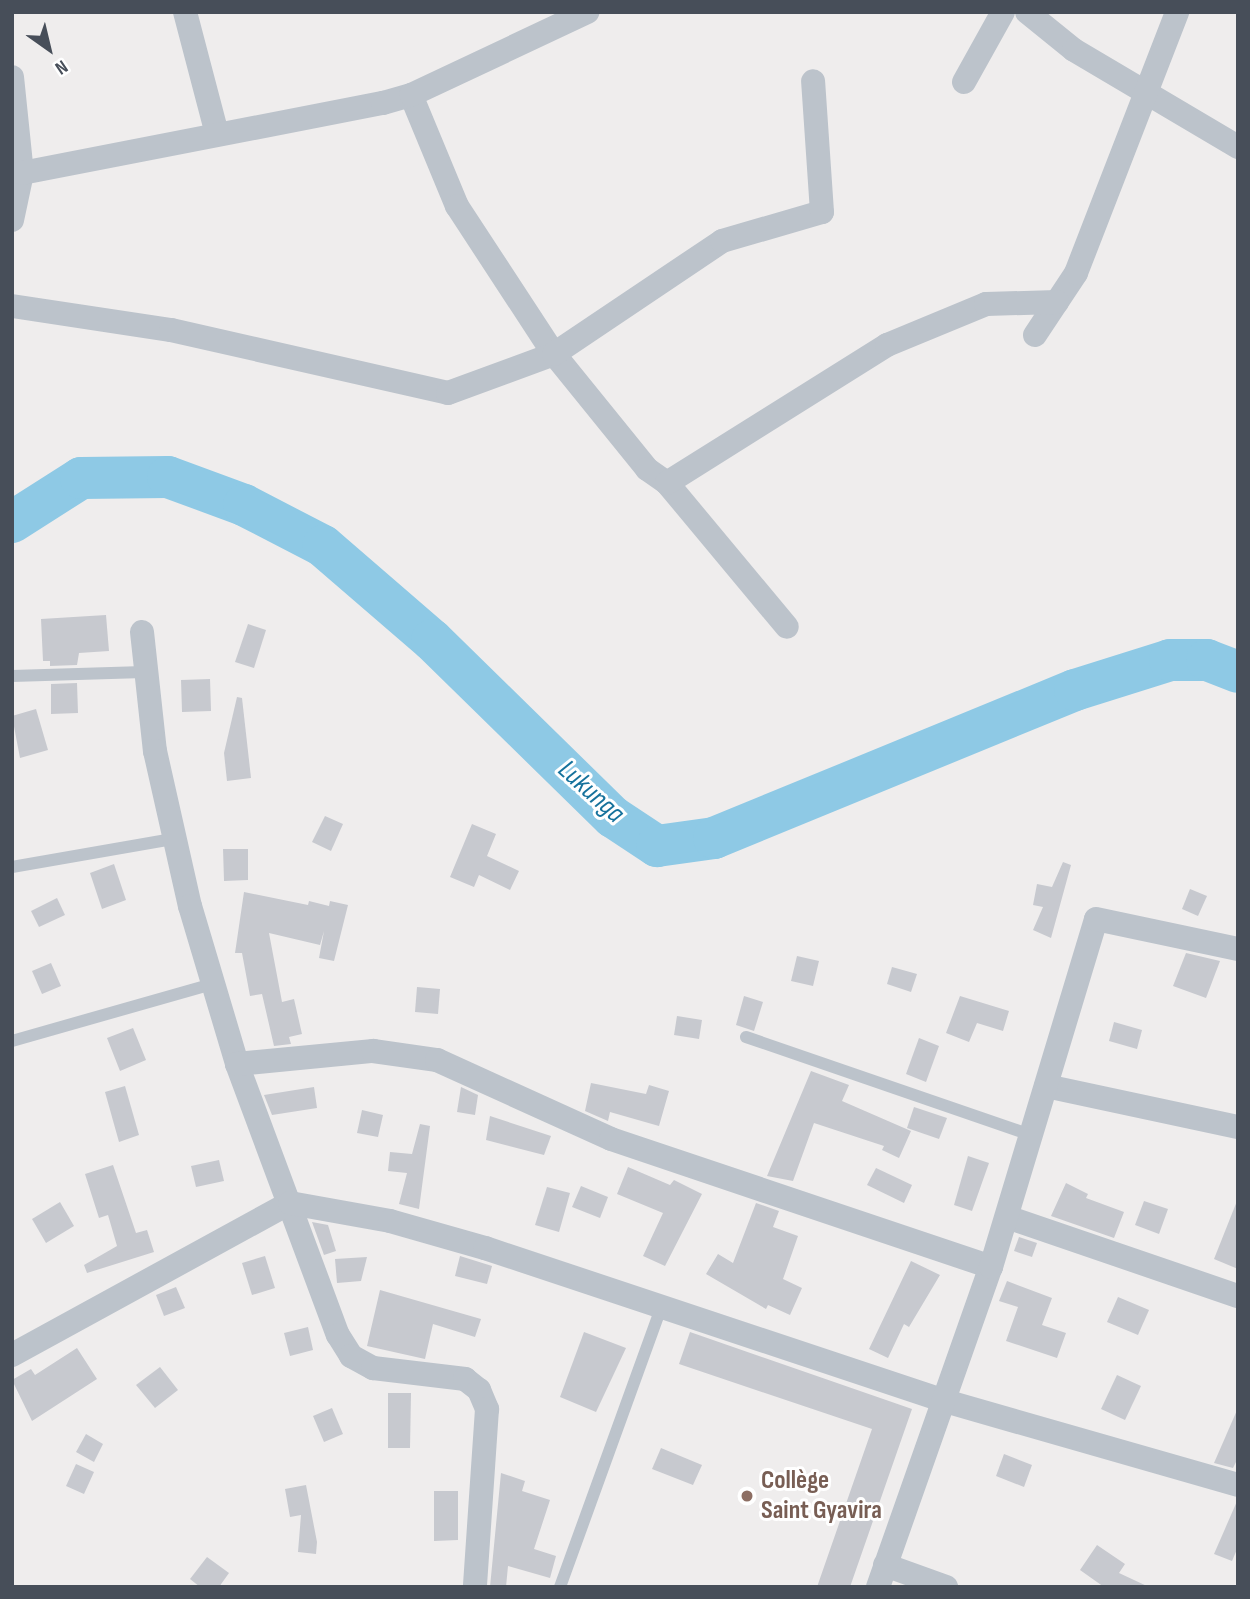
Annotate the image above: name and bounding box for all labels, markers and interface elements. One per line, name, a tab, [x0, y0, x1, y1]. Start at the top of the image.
north arrow	[14, 14, 84, 84]
text: N	[50, 54, 72, 79]
water label: Lukunga	[551, 753, 631, 831]
place label: Collège Saint Gyavira	[761, 1465, 882, 1526]
marker: Collège Saint Gyavira	[739, 1488, 755, 1504]

